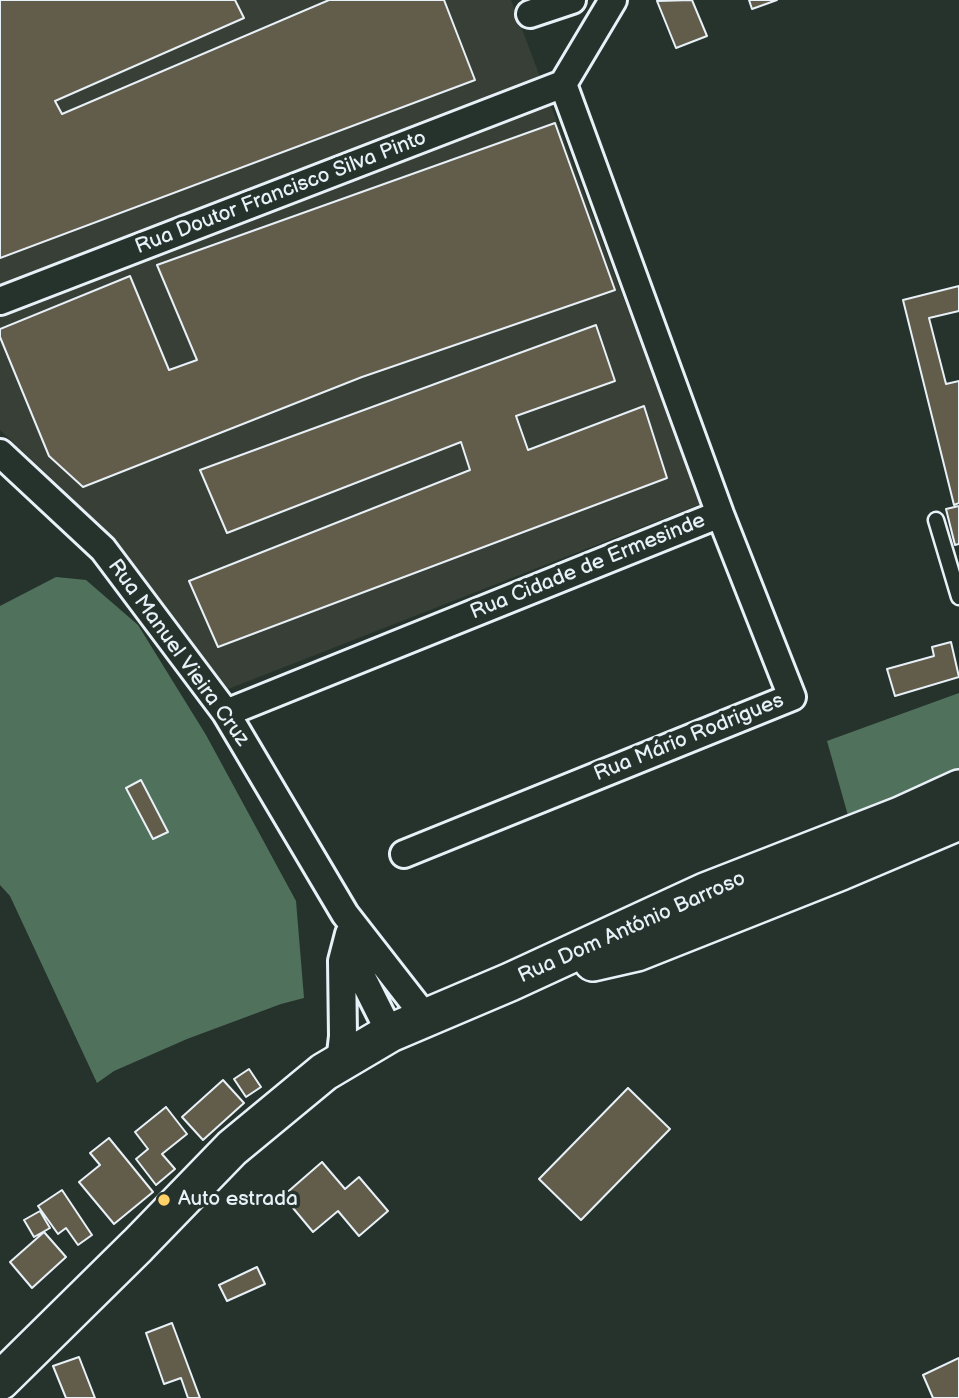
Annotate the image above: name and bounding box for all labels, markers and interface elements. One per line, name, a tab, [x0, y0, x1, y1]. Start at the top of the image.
street label: Rua Doutor Francisco Silva Pinto	[132, 126, 430, 260]
street label: Rua Cidade de Ermesinde	[467, 508, 709, 626]
street label: Rua Manuel Vieira Cruz	[102, 555, 254, 751]
street label: Rua Mário Rodrigues	[590, 688, 788, 788]
street label: Rua Dom António Barroso	[514, 866, 750, 990]
place label: Auto estrada	[178, 1187, 298, 1213]
marker: Auto estrada	[156, 1192, 172, 1208]

